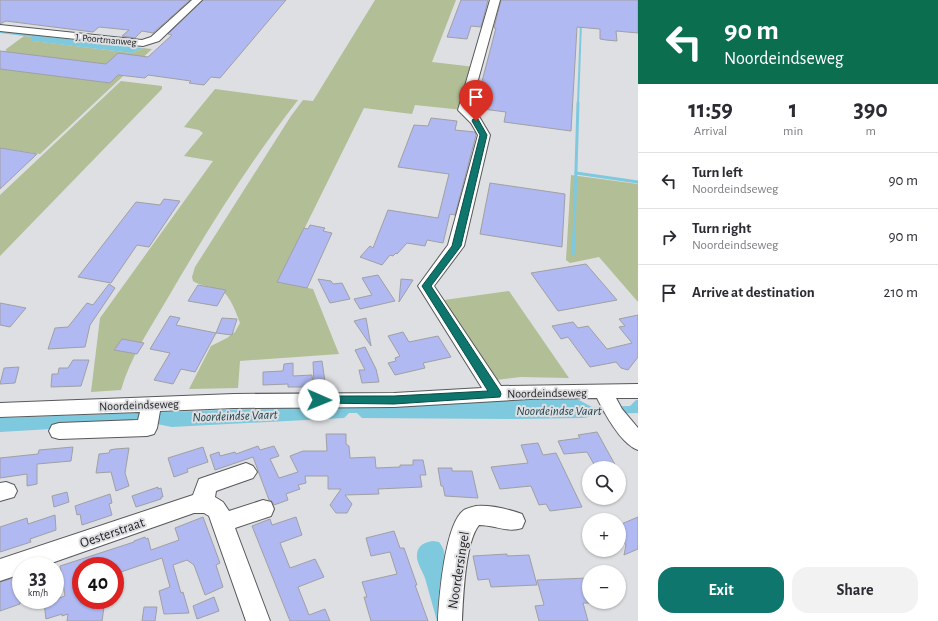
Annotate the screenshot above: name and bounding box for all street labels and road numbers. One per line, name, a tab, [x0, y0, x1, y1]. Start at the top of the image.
street label: J. Poortmanweg	[75, 32, 137, 48]
street label: Noordeindseweg	[507, 386, 587, 400]
street label: Noordeindseweg	[99, 398, 179, 412]
street label: Oesterstraat	[78, 515, 147, 551]
street label: Noordersingel	[446, 530, 472, 610]

